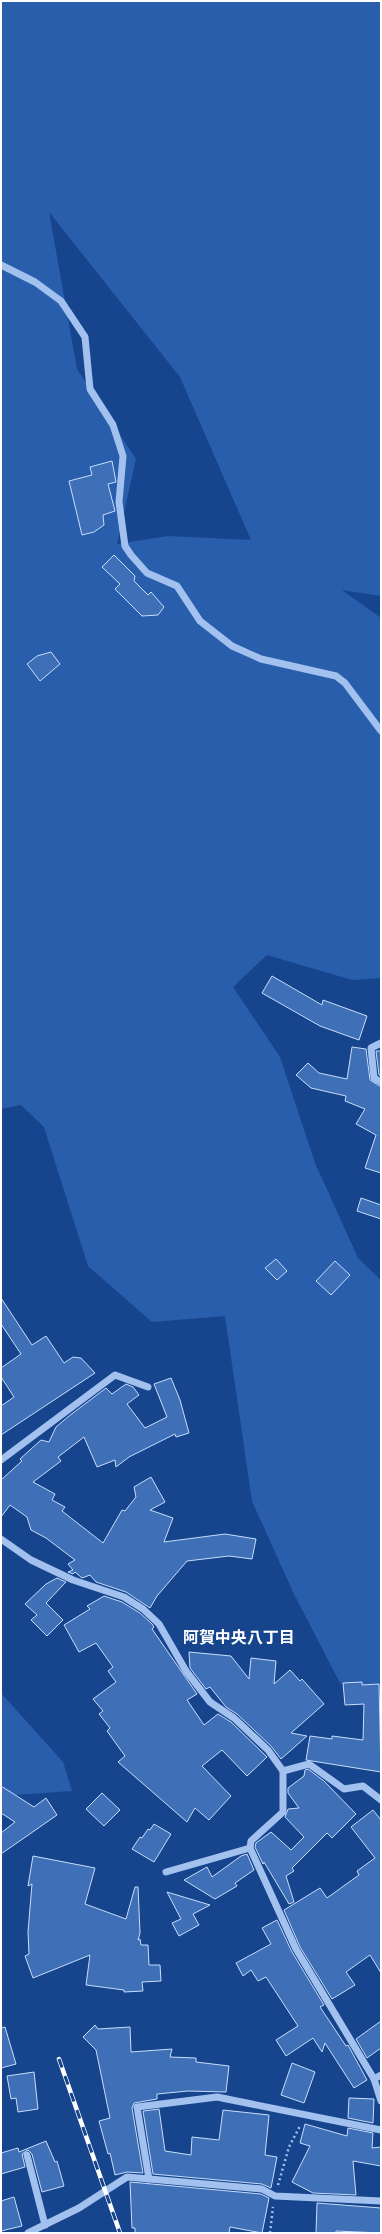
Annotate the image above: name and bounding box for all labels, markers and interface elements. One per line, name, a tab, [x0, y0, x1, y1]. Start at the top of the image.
district label: 阿賀中央八丁目	[183, 1628, 295, 1647]

